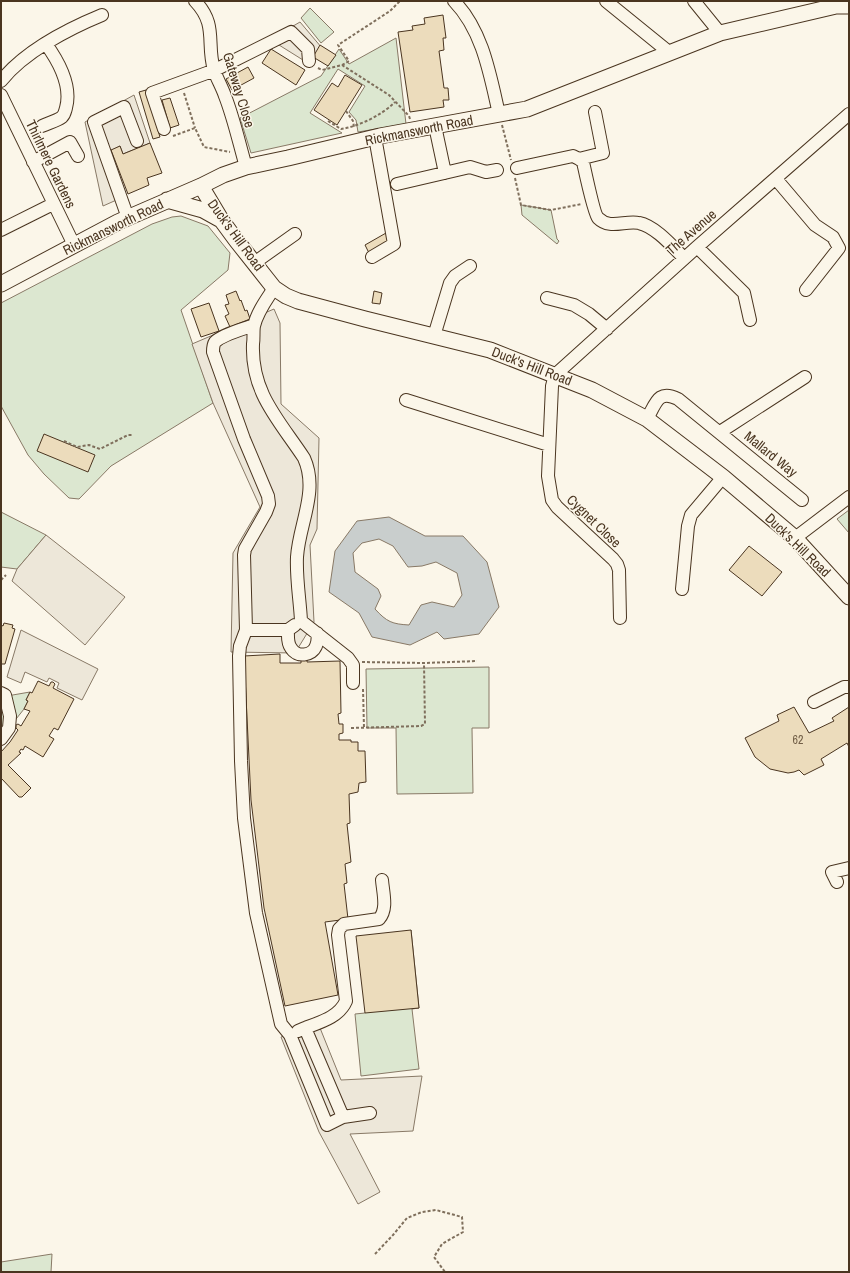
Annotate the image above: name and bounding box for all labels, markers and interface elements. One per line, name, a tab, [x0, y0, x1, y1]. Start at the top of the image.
street label: Gateway Close	[219, 50, 259, 130]
street label: Rickmansworth Road	[363, 111, 475, 149]
street label: Thirlmere Gardens	[22, 117, 80, 211]
street label: Rickmansworth Road	[60, 195, 166, 259]
street label: Duck's Hill Road	[204, 196, 268, 274]
street label: The Avenue	[662, 205, 720, 259]
street label: Duck's Hill Road	[489, 342, 575, 390]
street label: Mallard Way	[741, 427, 801, 481]
street label: Cygnet Close	[563, 491, 625, 551]
street label: Duck's Hill Road	[761, 509, 835, 581]
house number: 62	[793, 732, 803, 748]

